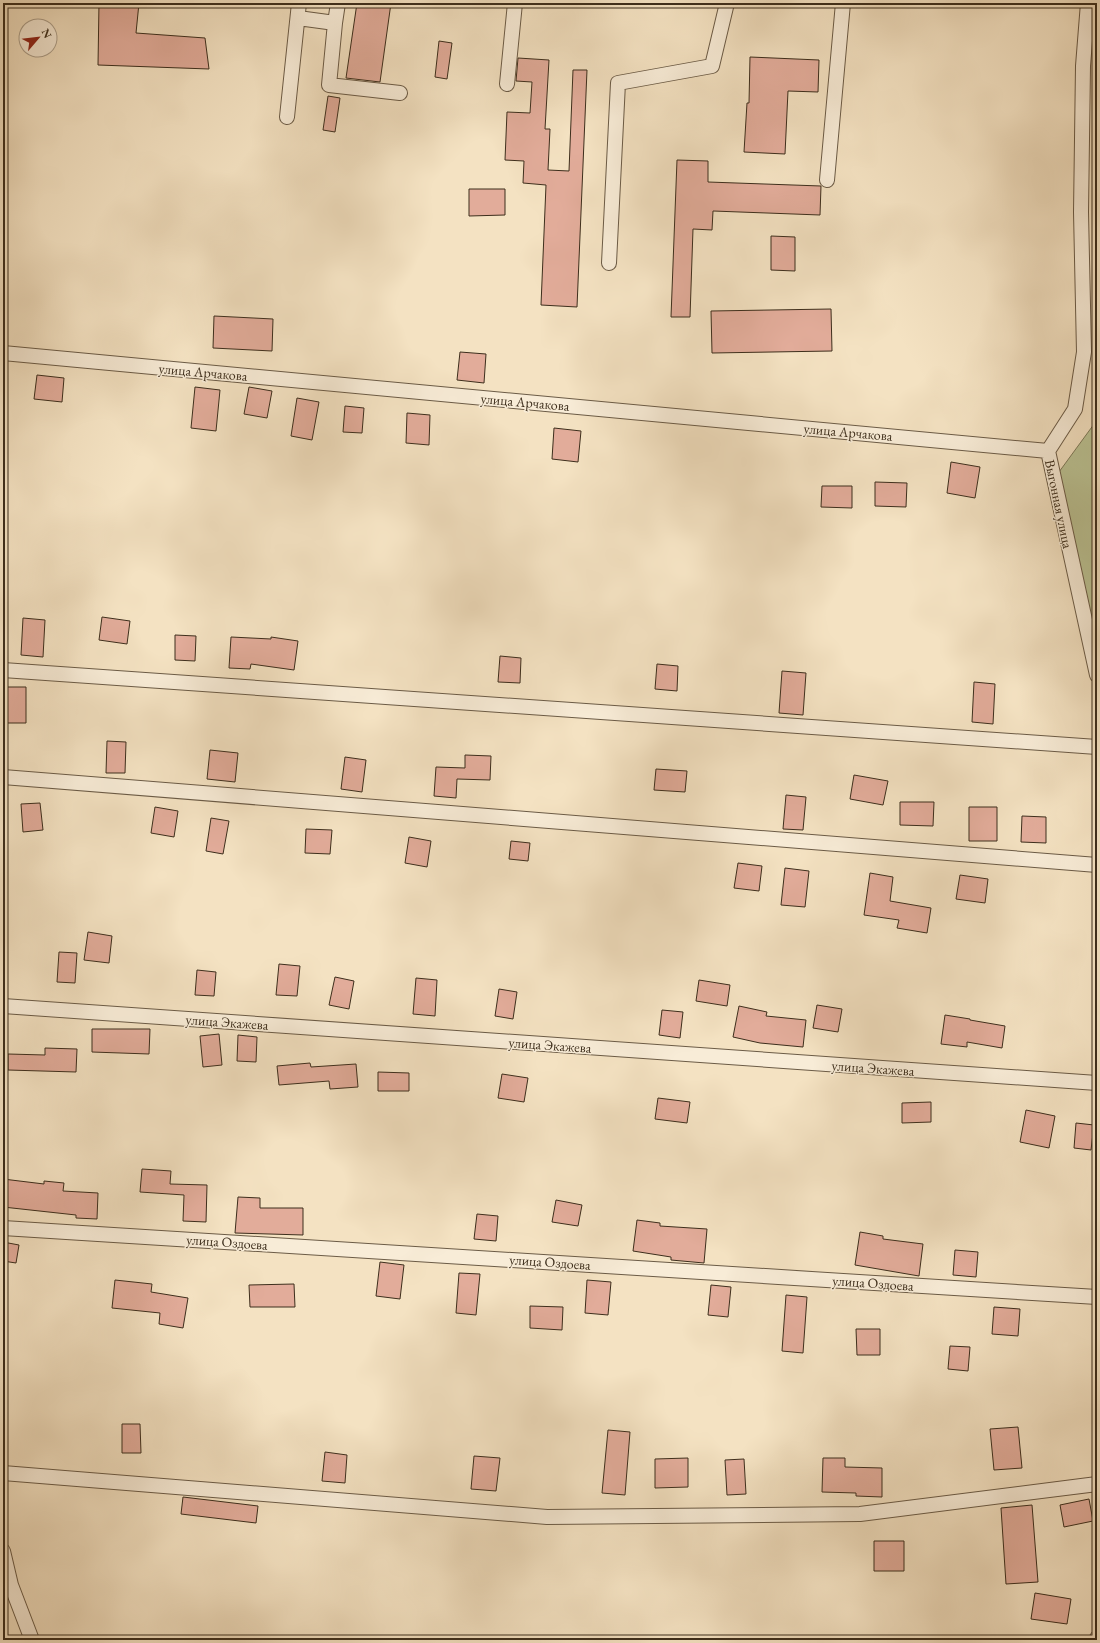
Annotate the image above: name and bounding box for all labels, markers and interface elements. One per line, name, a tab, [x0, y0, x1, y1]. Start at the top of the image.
north arrow	[18, 18, 58, 58]
text: N	[39, 26, 55, 41]
street label: улица Арчакова	[158, 359, 249, 385]
street label: улица Арчакова	[480, 389, 571, 415]
street label: улица Арчакова	[803, 419, 894, 445]
street label: Выгонная улица	[1041, 458, 1077, 551]
street label: улица Экажева	[185, 1010, 269, 1034]
street label: улица Экажева	[508, 1033, 592, 1057]
street label: улица Экажева	[831, 1056, 915, 1080]
street label: улица Оздоева	[186, 1230, 269, 1254]
street label: улица Оздоева	[509, 1250, 592, 1274]
street label: улица Оздоева	[832, 1271, 915, 1295]

